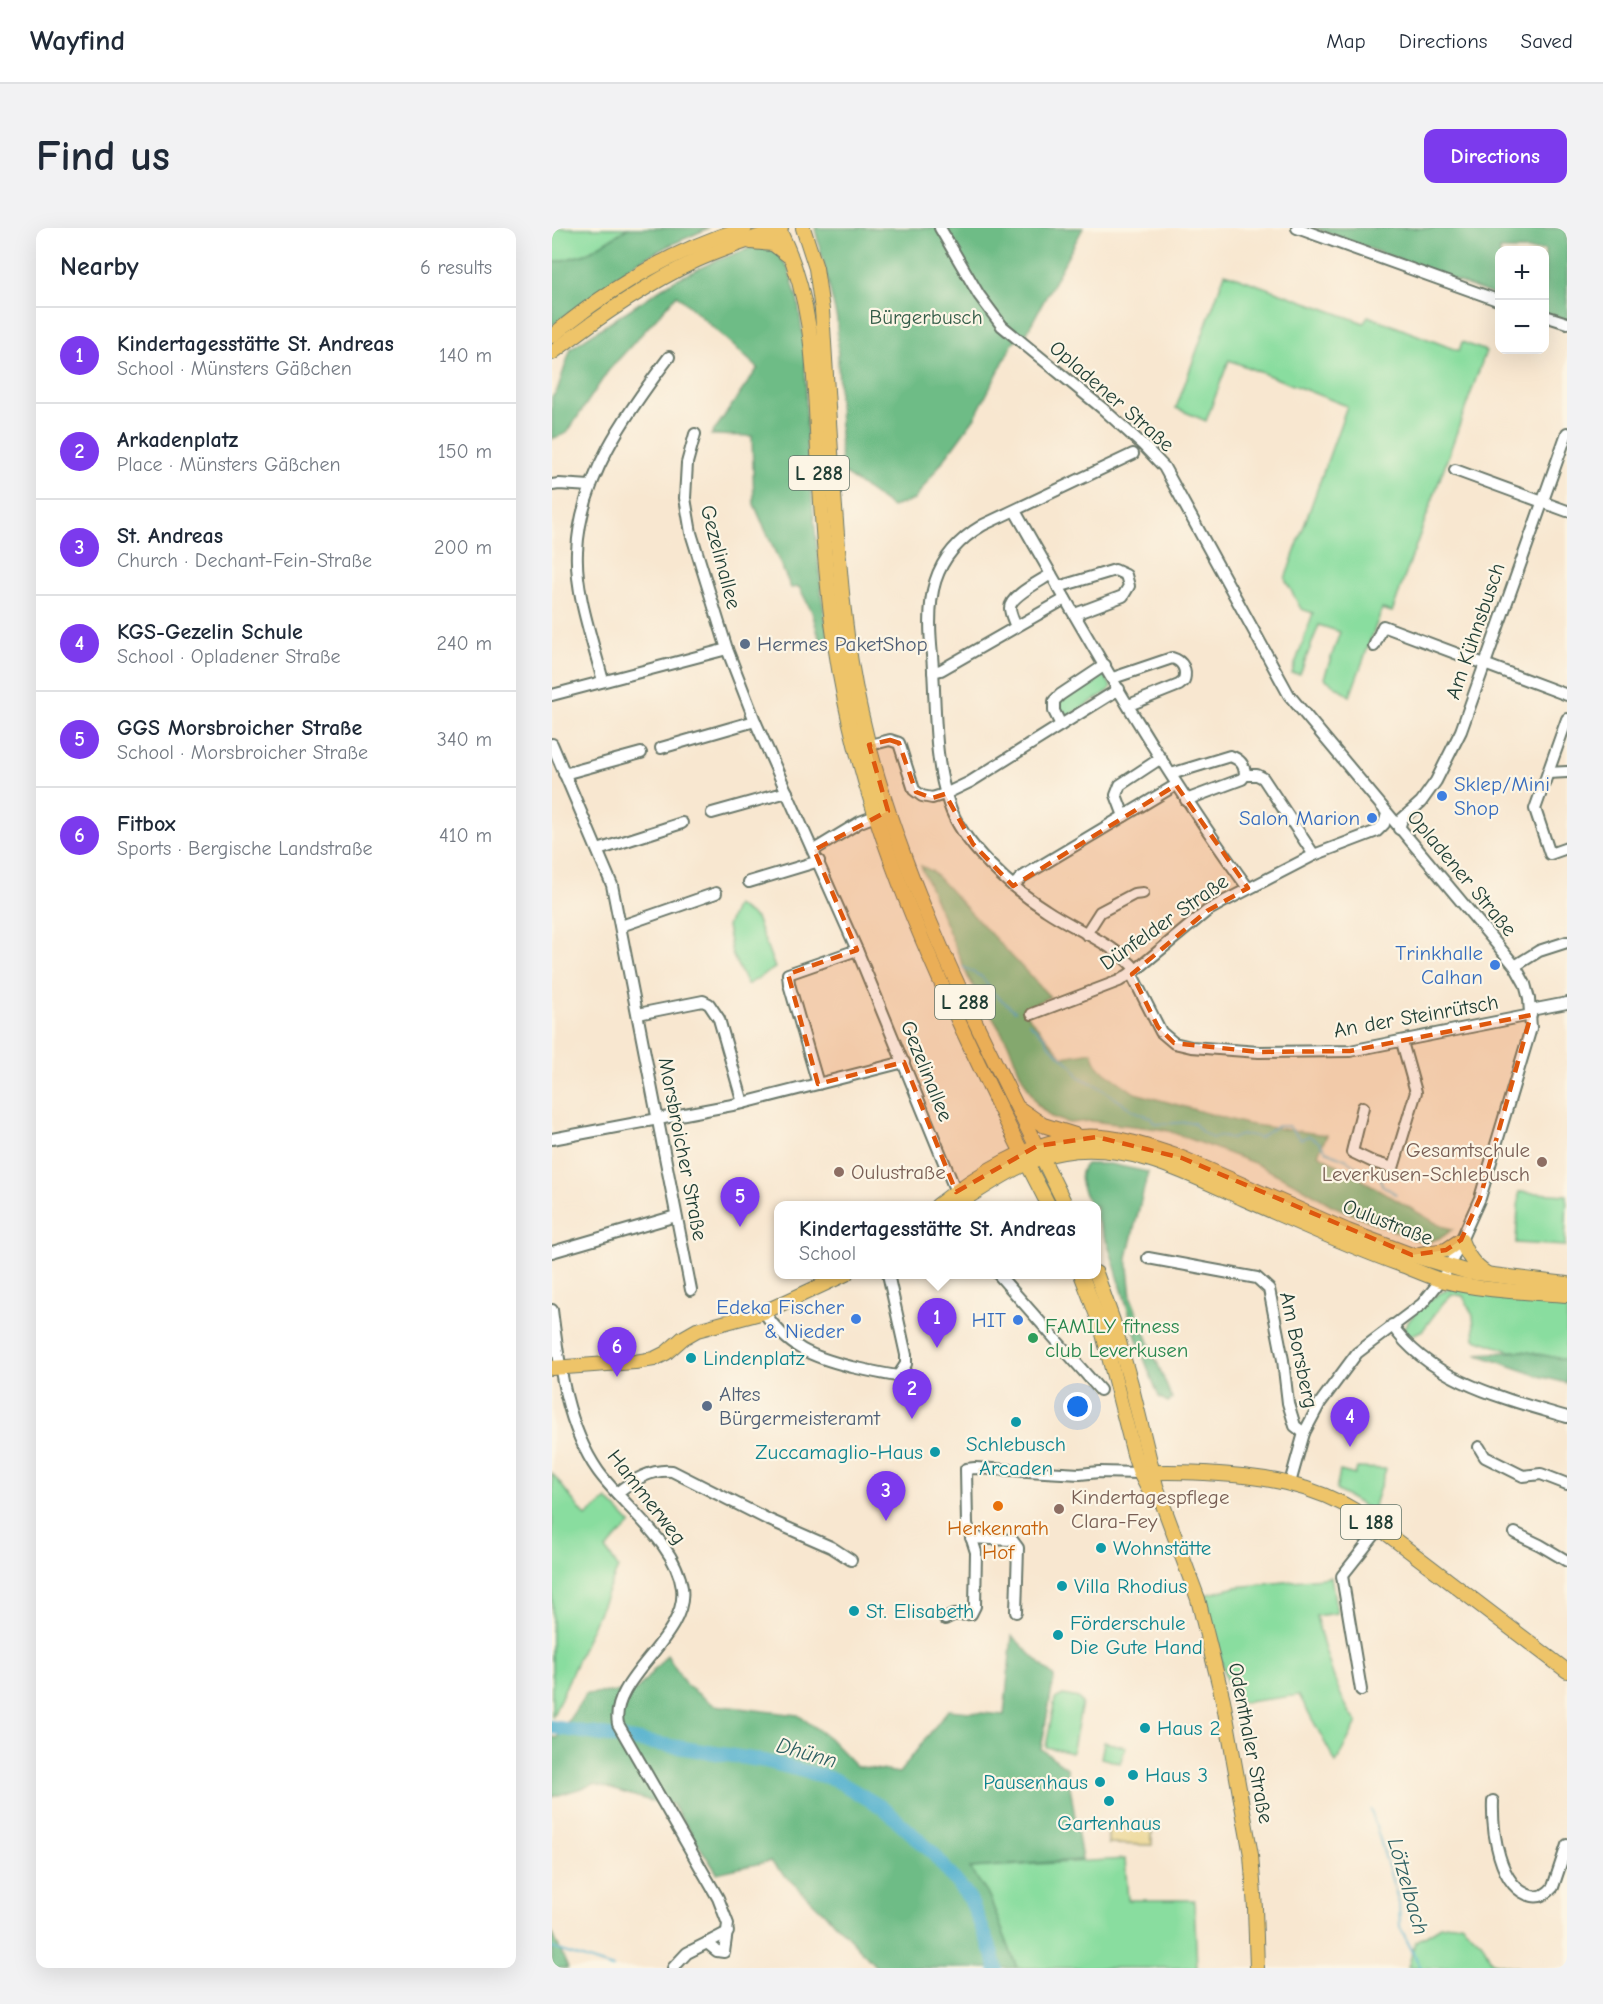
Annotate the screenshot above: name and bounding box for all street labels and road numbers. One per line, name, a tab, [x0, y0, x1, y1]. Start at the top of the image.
street label: Opladener Straße	[1045, 335, 1179, 457]
road number: L 288	[789, 456, 849, 490]
street label: Gezelinallee	[696, 502, 746, 612]
street label: Am Kühnsbusch	[1440, 560, 1510, 702]
street label: Opladener Straße	[1402, 805, 1522, 941]
street label: Dünfelder Straße	[1095, 869, 1233, 975]
road number: L 288	[935, 985, 995, 1019]
street label: An der Steinrütsch	[1332, 990, 1500, 1042]
street label: Gezelinallee	[896, 1017, 958, 1125]
street label: Morsbroicher Straße	[653, 1055, 713, 1243]
street label: Oulustraße	[1340, 1194, 1436, 1250]
street label: Am Borsberg	[1275, 1290, 1323, 1410]
street label: Hammerweg	[603, 1445, 691, 1549]
road number: L 188	[1341, 1505, 1401, 1539]
street label: Odenthaler Straße	[1224, 1661, 1278, 1825]

